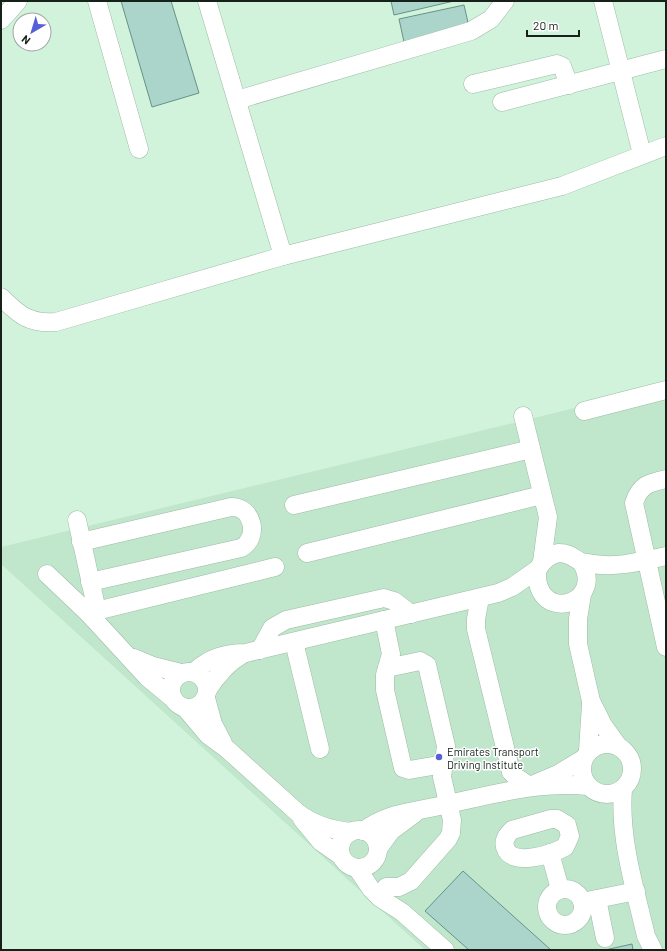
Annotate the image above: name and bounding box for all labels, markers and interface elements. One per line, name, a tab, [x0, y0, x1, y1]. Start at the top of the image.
north arrow	[12, 12, 52, 52]
scale bar	[527, 12, 579, 38]
text: 20 m	[533, 18, 559, 32]
text: N	[19, 33, 32, 48]
place label: Emirates Transport Driving Institute	[447, 745, 539, 771]
marker: Emirates Transport Driving Institute	[434, 752, 444, 762]

